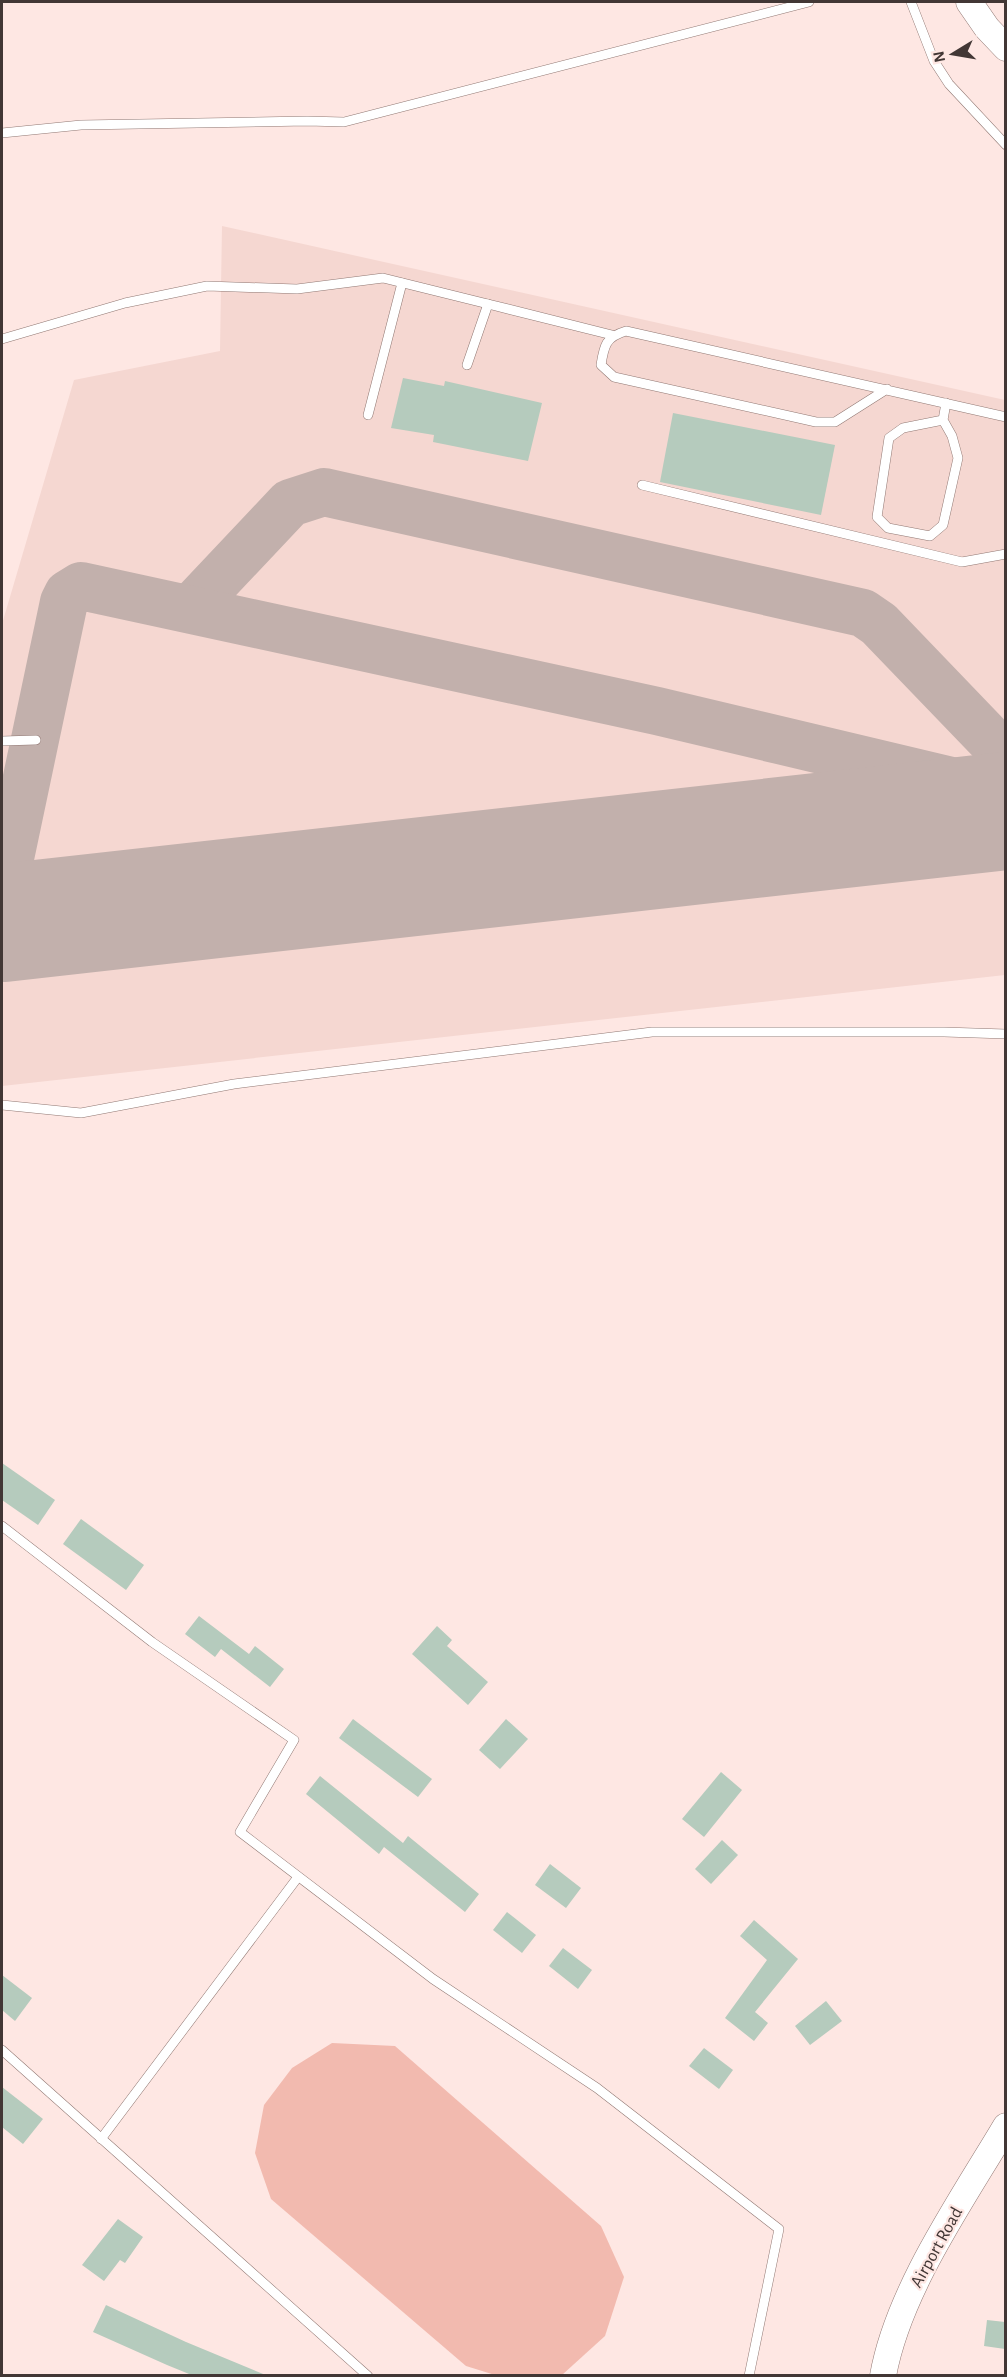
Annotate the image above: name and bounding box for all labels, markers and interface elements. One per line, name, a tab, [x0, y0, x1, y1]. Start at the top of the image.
north arrow	[923, 24, 983, 84]
text: N	[930, 50, 948, 64]
street label: Airport Road	[907, 2204, 966, 2291]

